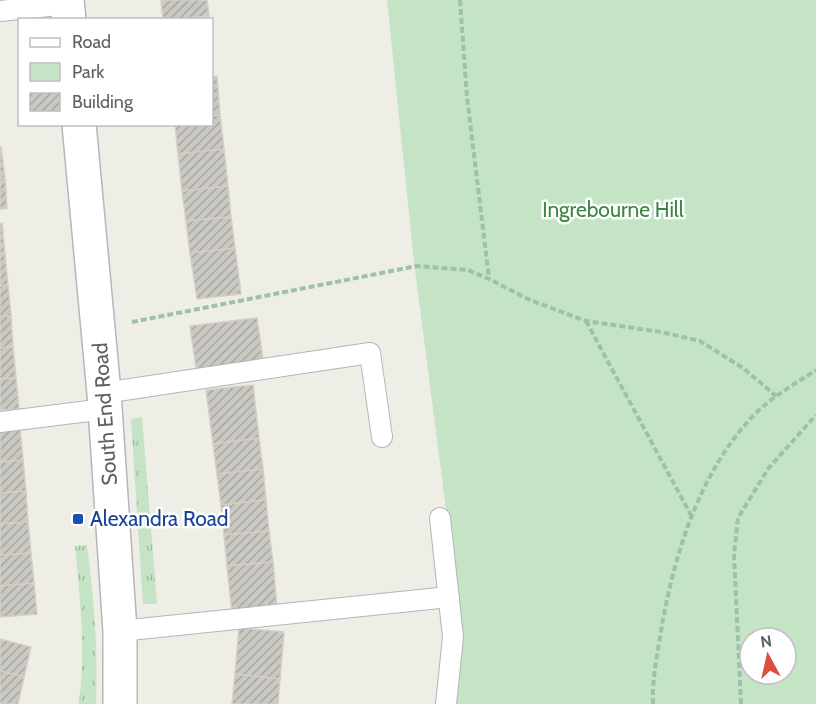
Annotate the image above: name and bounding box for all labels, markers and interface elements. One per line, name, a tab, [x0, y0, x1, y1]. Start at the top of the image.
legend	[18, 18, 213, 126]
text: Road	[72, 31, 111, 53]
text: Park	[72, 61, 105, 83]
text: Building	[72, 91, 134, 113]
park label: Ingrebourne Hill	[542, 197, 684, 222]
street label: South End Road	[87, 342, 122, 486]
place label: Alexandra Road	[90, 506, 228, 531]
marker: Alexandra Road	[71, 512, 85, 526]
north arrow	[738, 626, 798, 686]
text: N	[759, 631, 773, 652]

